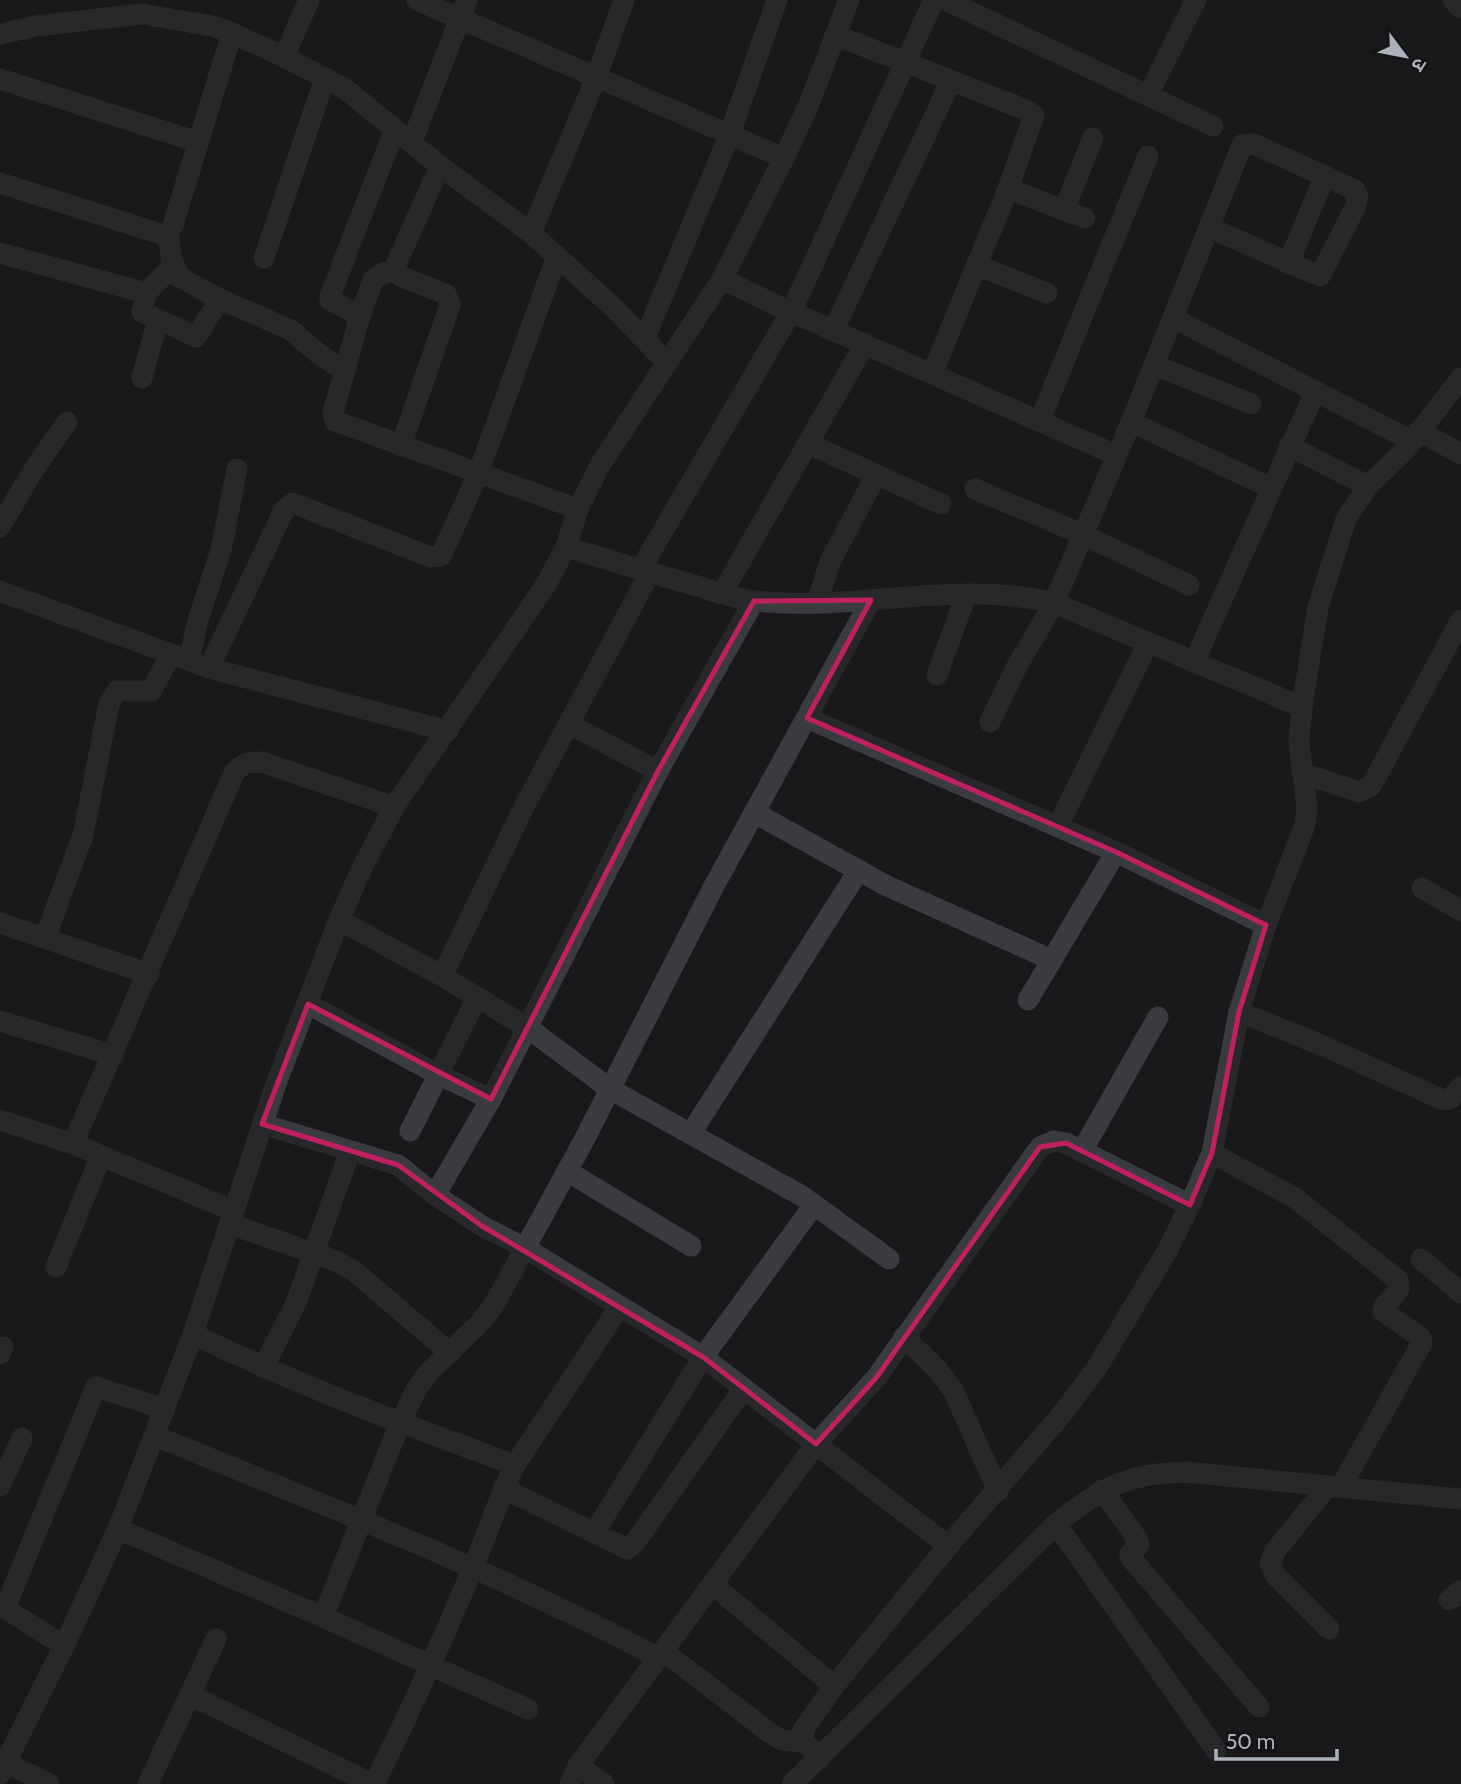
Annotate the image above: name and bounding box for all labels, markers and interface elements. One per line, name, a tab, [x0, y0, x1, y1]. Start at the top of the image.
north arrow	[1370, 21, 1440, 91]
text: उ	[1406, 54, 1432, 76]
scale bar	[1216, 1718, 1337, 1762]
text: 50 m	[1226, 1729, 1275, 1754]

